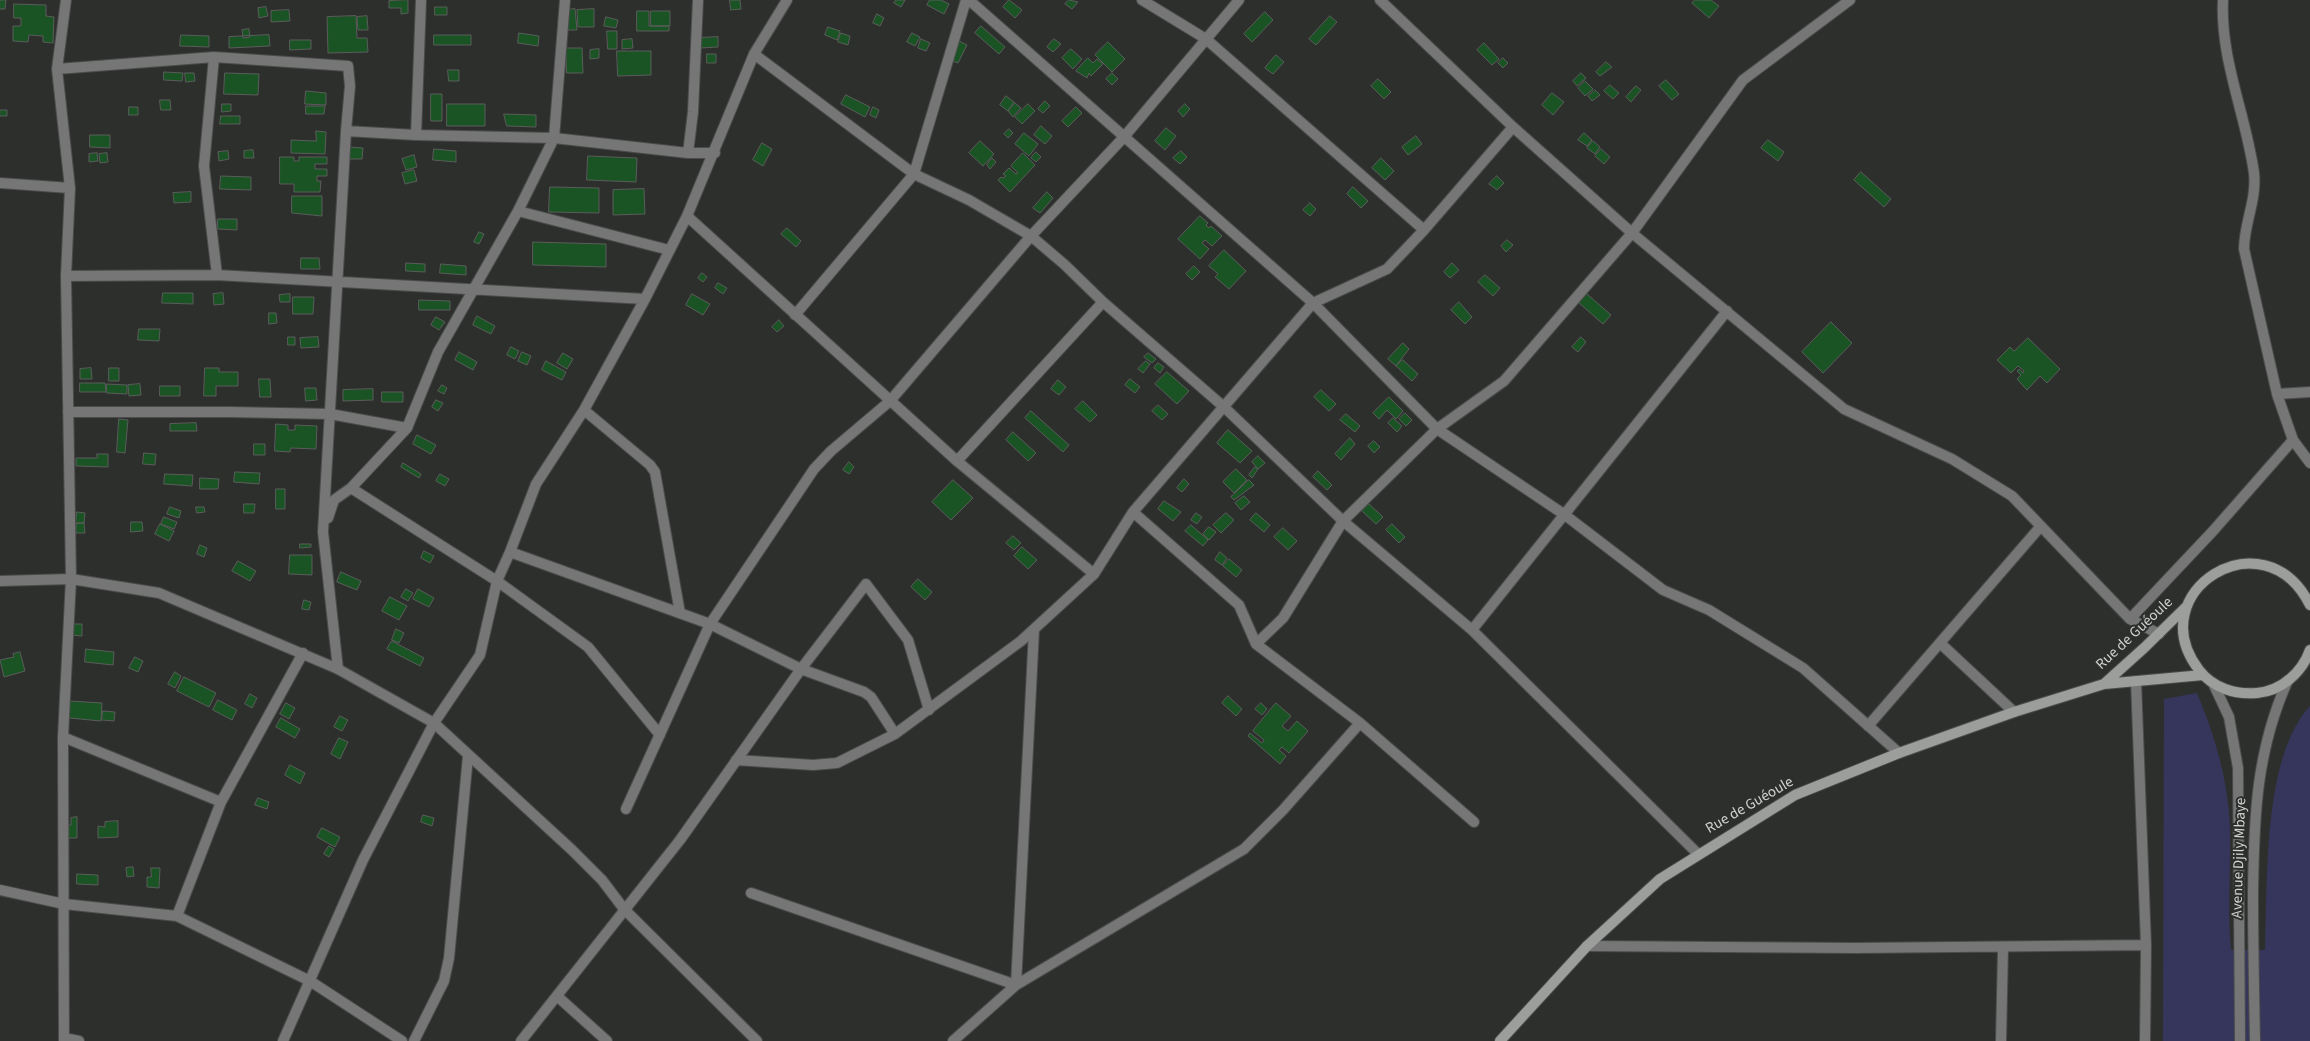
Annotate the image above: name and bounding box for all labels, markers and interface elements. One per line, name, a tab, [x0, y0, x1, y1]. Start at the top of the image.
street label: Rue de Guéoule	[2093, 594, 2177, 674]
street label: Rue de Guéoule	[1703, 774, 1797, 838]
street label: Avenue Djily Mbaye	[2229, 797, 2251, 919]

